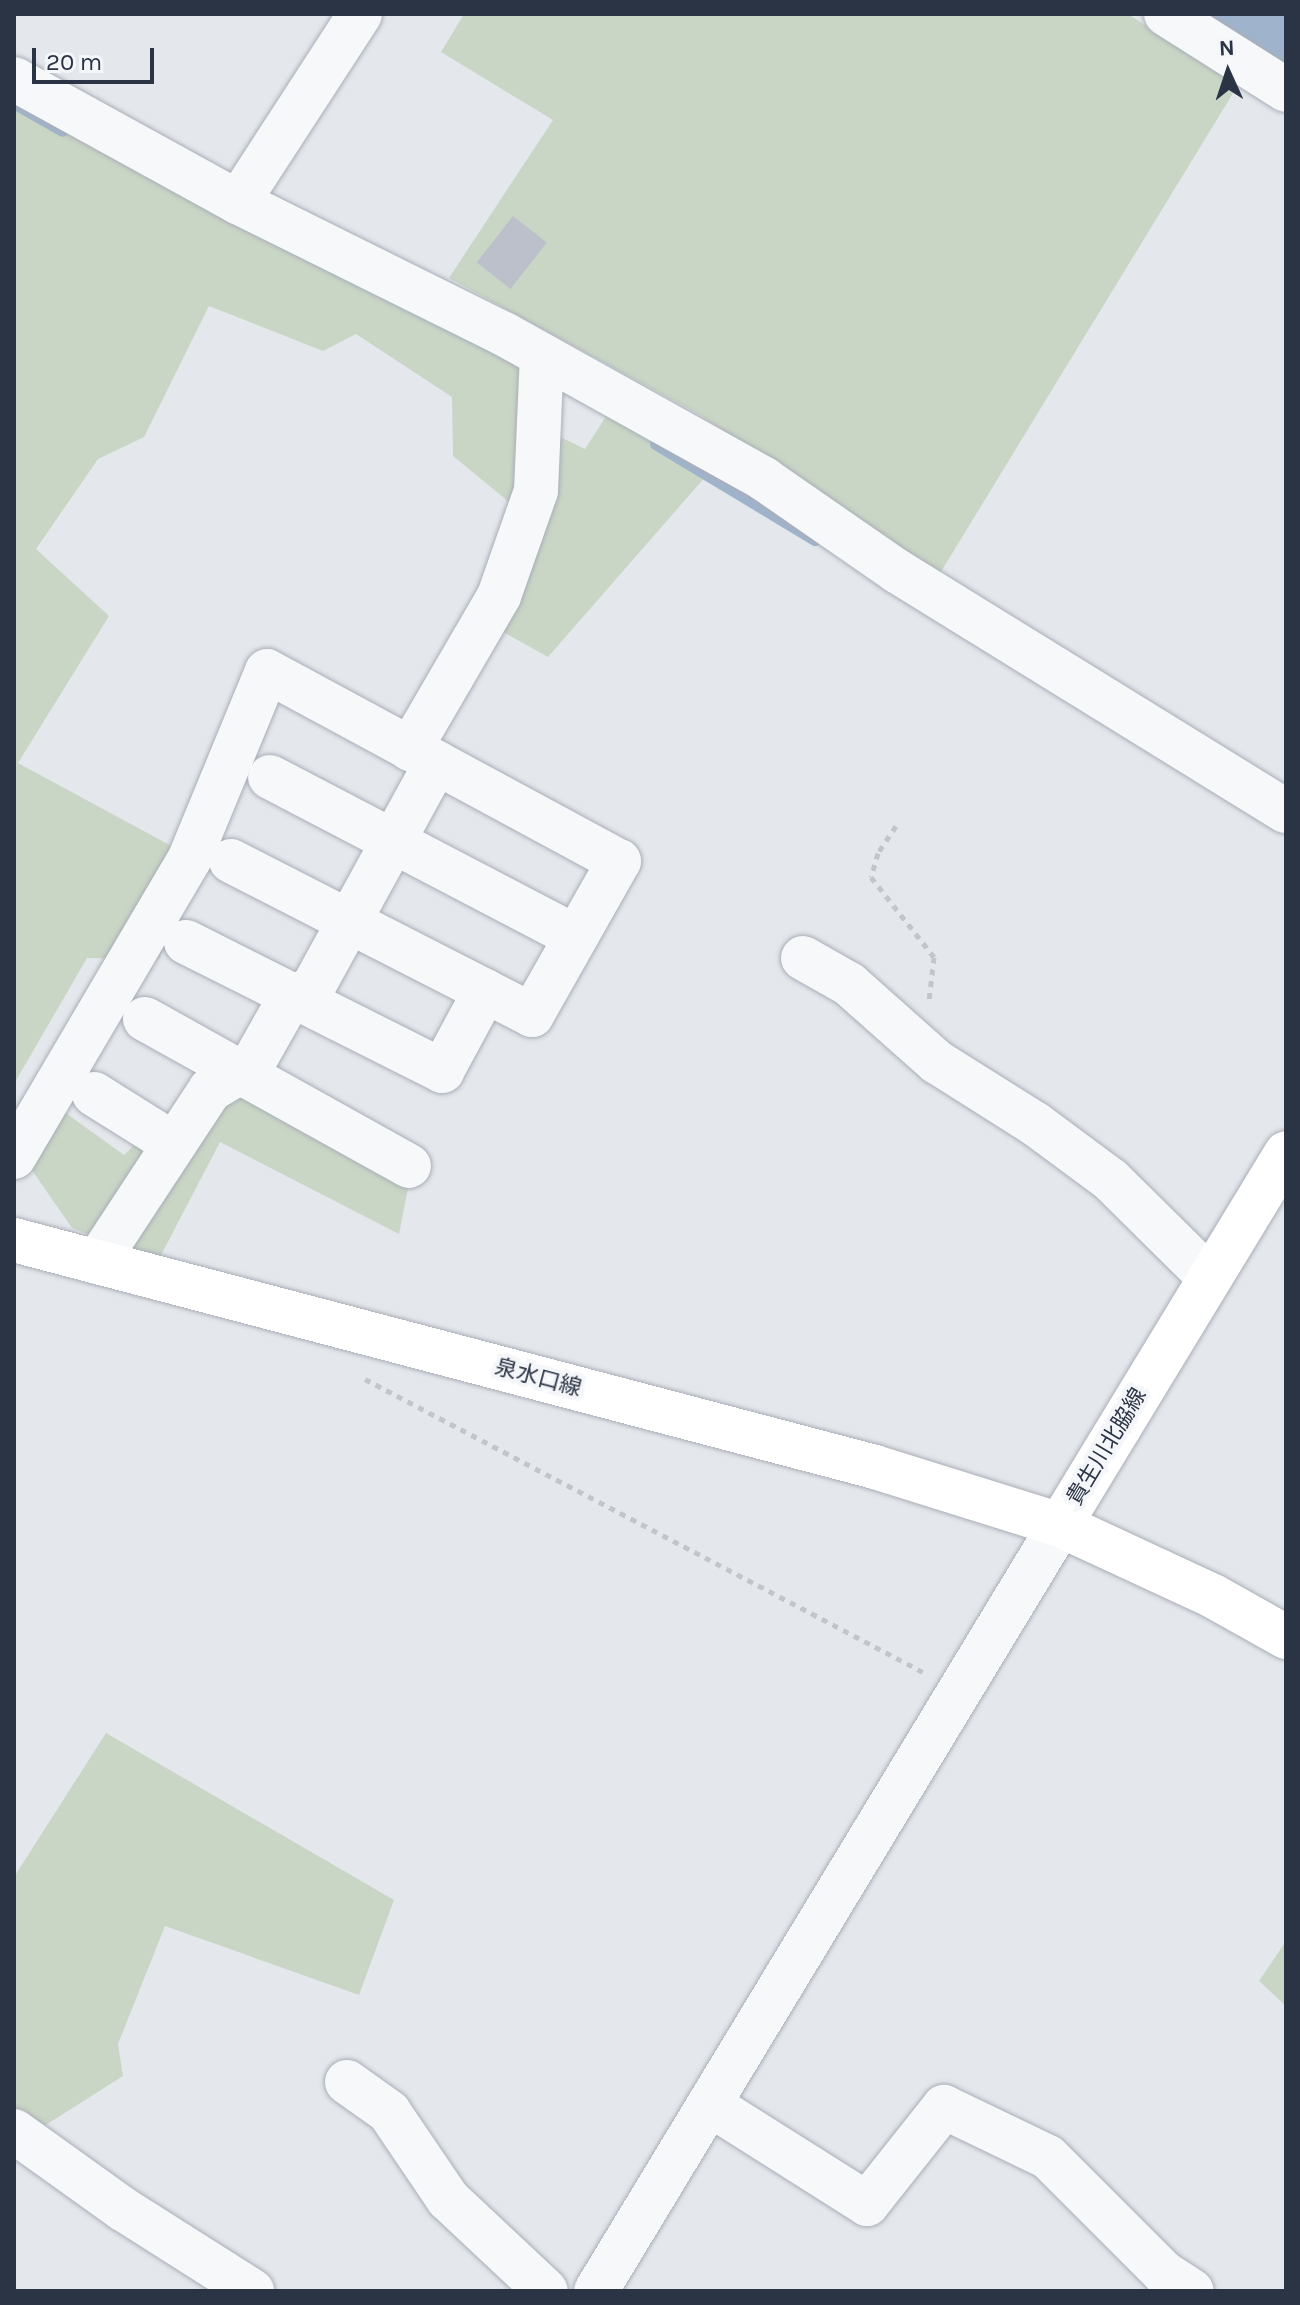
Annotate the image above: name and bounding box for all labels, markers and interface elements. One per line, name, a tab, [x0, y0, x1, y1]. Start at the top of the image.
scale bar	[36, 32, 158, 82]
north arrow	[1188, 32, 1268, 112]
text: N	[1218, 35, 1235, 61]
text: 20 m	[46, 48, 102, 76]
street label: 泉水口線	[492, 1354, 584, 1402]
street label: 貴生川北脇線	[1062, 1384, 1152, 1510]

